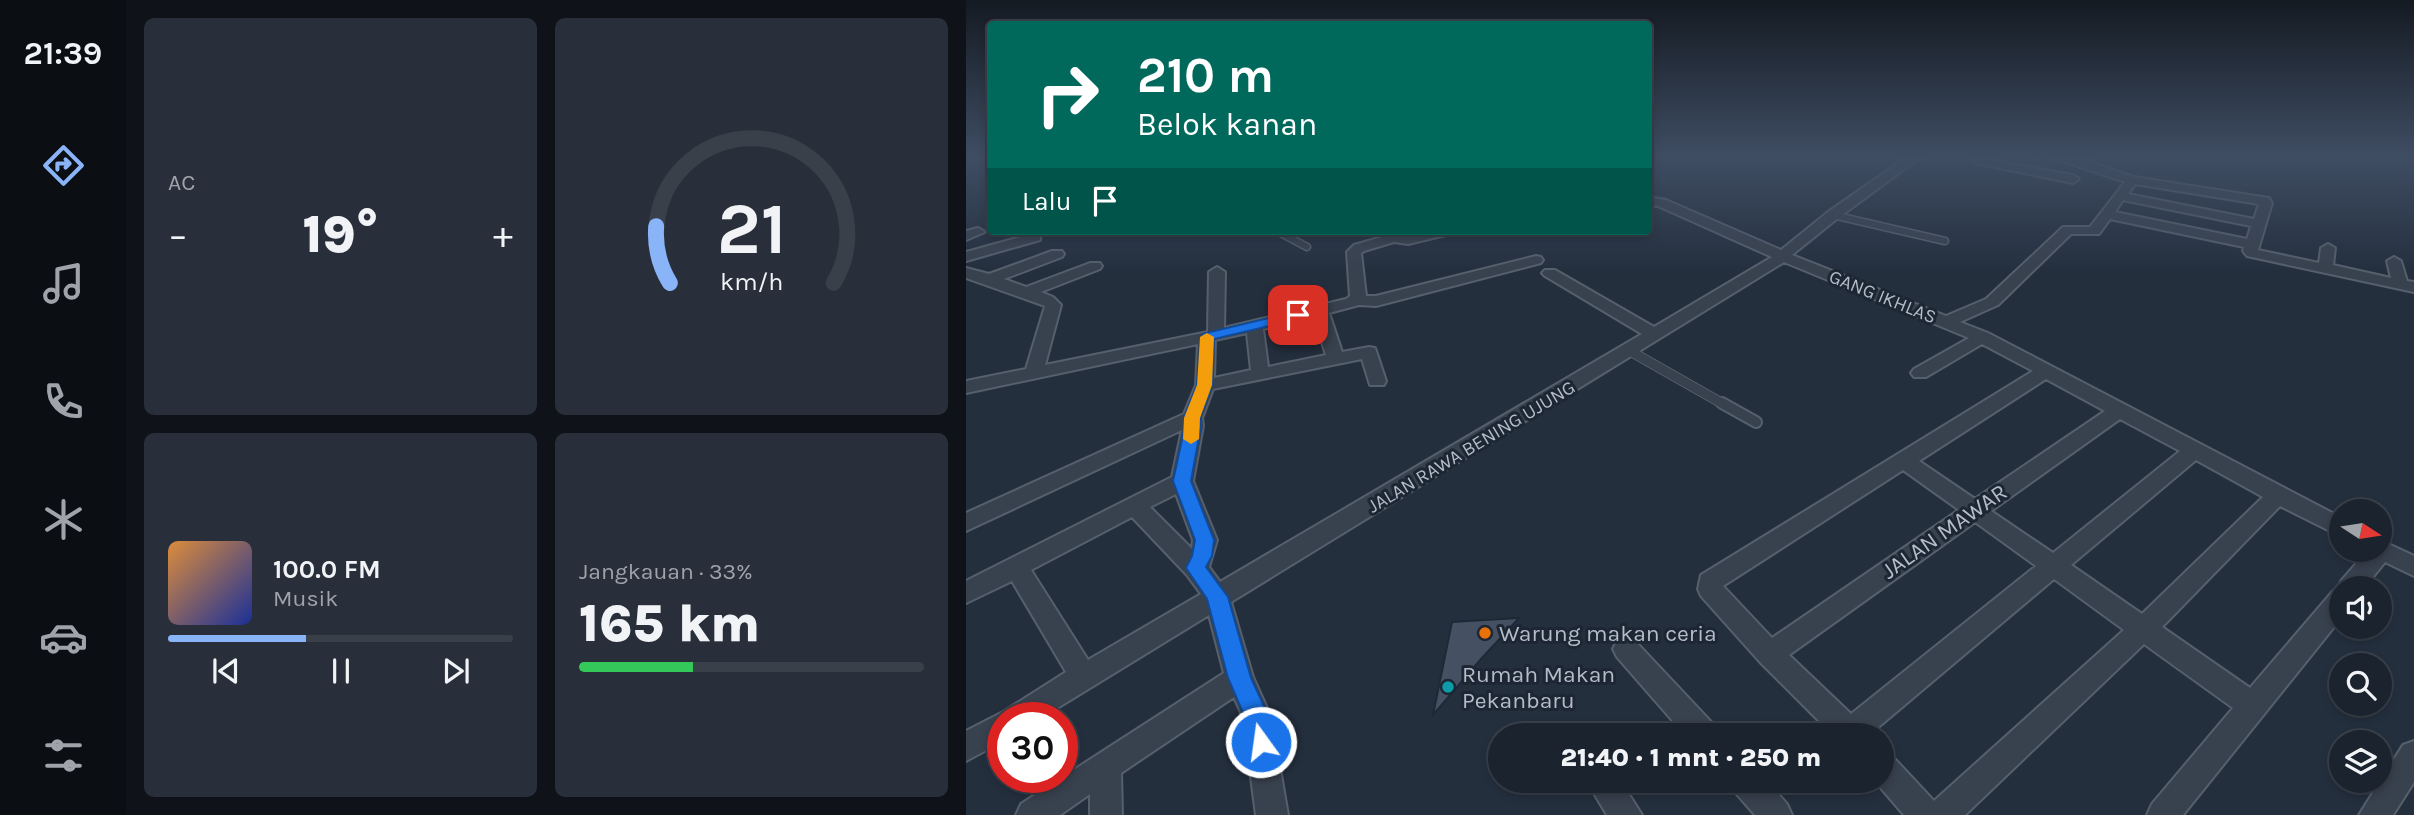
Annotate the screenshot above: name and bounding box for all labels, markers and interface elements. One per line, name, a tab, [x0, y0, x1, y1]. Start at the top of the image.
text: 21:39	[24, 35, 102, 72]
text: 210 m	[1137, 47, 1274, 104]
icon: right	[1022, 49, 1113, 140]
text: Belok kanan	[1137, 106, 1317, 143]
icon: directions	[39, 141, 88, 190]
text: AC	[168, 169, 195, 196]
icon: arrive	[1086, 182, 1124, 220]
text: 21	[717, 186, 787, 271]
text: Lalu	[1022, 186, 1072, 217]
text: 19°	[302, 204, 379, 265]
text: −	[168, 213, 188, 258]
text: +	[493, 213, 513, 258]
icon: music	[39, 259, 88, 308]
street label: GANG IKHLAS	[1826, 265, 1939, 328]
text: km/h	[720, 266, 783, 295]
pin	[1268, 285, 1328, 345]
icon: arrive	[1279, 296, 1317, 334]
street label: JALAN RAWA BENING UJUNG	[1364, 376, 1579, 518]
icon: phone	[39, 377, 88, 426]
street label: JALAN MAWAR	[1876, 478, 2012, 585]
icon: climate	[39, 495, 88, 544]
north arrow	[2329, 499, 2392, 562]
map controls	[2329, 499, 2392, 793]
text: 100.0 FM	[273, 554, 381, 585]
text: Jangkauan · 33%	[579, 558, 753, 585]
button: sound	[2329, 576, 2392, 639]
text: Musik	[273, 585, 338, 612]
text: 165 km	[579, 593, 760, 654]
icon: car	[39, 613, 88, 662]
place label: Warung makan ceria	[1499, 620, 1717, 647]
marker: Warung makan ceria	[1477, 625, 1493, 641]
icon: previous	[207, 652, 245, 690]
icon: pause	[322, 652, 360, 690]
icon: next	[437, 652, 475, 690]
button: search	[2329, 653, 2392, 716]
place label: Rumah Makan Pekanbaru	[1462, 661, 1615, 714]
marker: Rumah Makan Pekanbaru	[1440, 679, 1456, 695]
speed limit sign: 30	[987, 702, 1078, 793]
position arrow	[1224, 705, 1298, 779]
button: layers	[2329, 730, 2392, 793]
icon: filters	[39, 731, 88, 780]
text: 21:40 · 1 mnt · 250 m	[1561, 742, 1821, 773]

